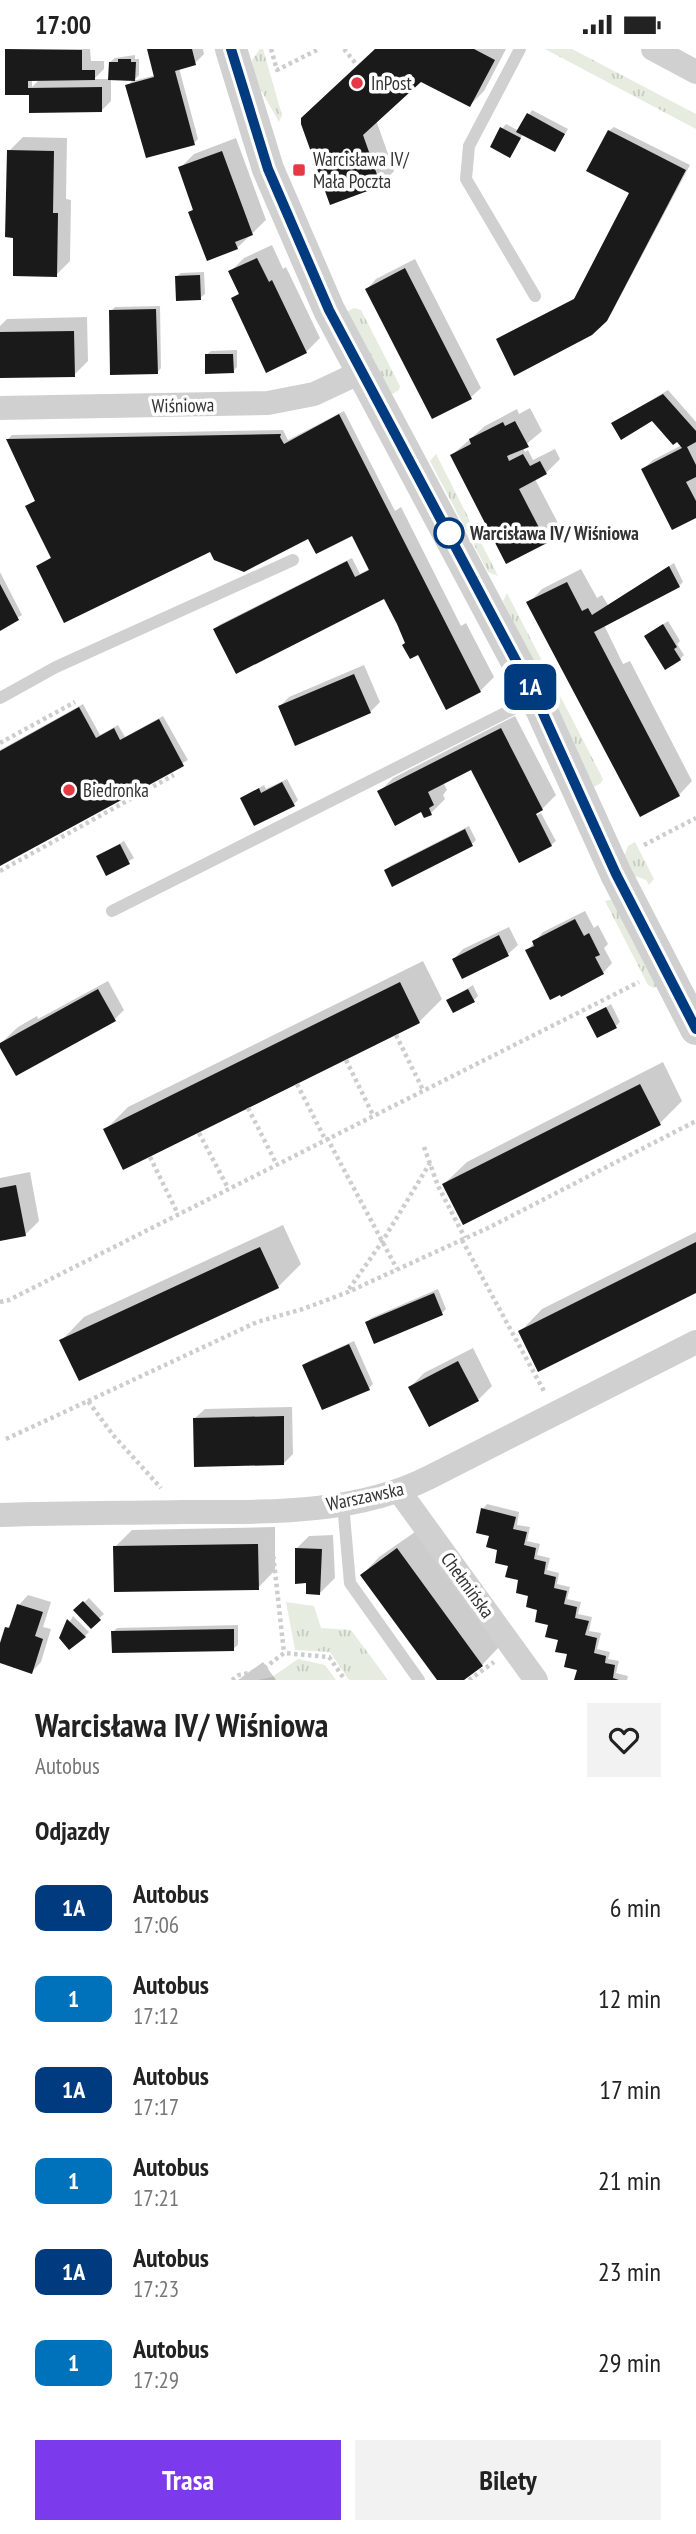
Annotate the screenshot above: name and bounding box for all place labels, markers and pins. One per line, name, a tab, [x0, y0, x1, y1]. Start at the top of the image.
place label: InPost	[371, 71, 412, 95]
marker: InPost	[349, 75, 365, 91]
place label: Warcisława IV/ Mała Poczta	[313, 147, 410, 193]
marker: Warcisława IV/ Mała Poczta	[291, 162, 307, 178]
marker: Warcisława IV/ Wiśniowa	[434, 518, 464, 548]
place label: Warcisława IV/ Wiśniowa	[469, 521, 639, 545]
place label: Biedronka	[83, 778, 149, 802]
marker: Biedronka	[61, 782, 77, 798]

